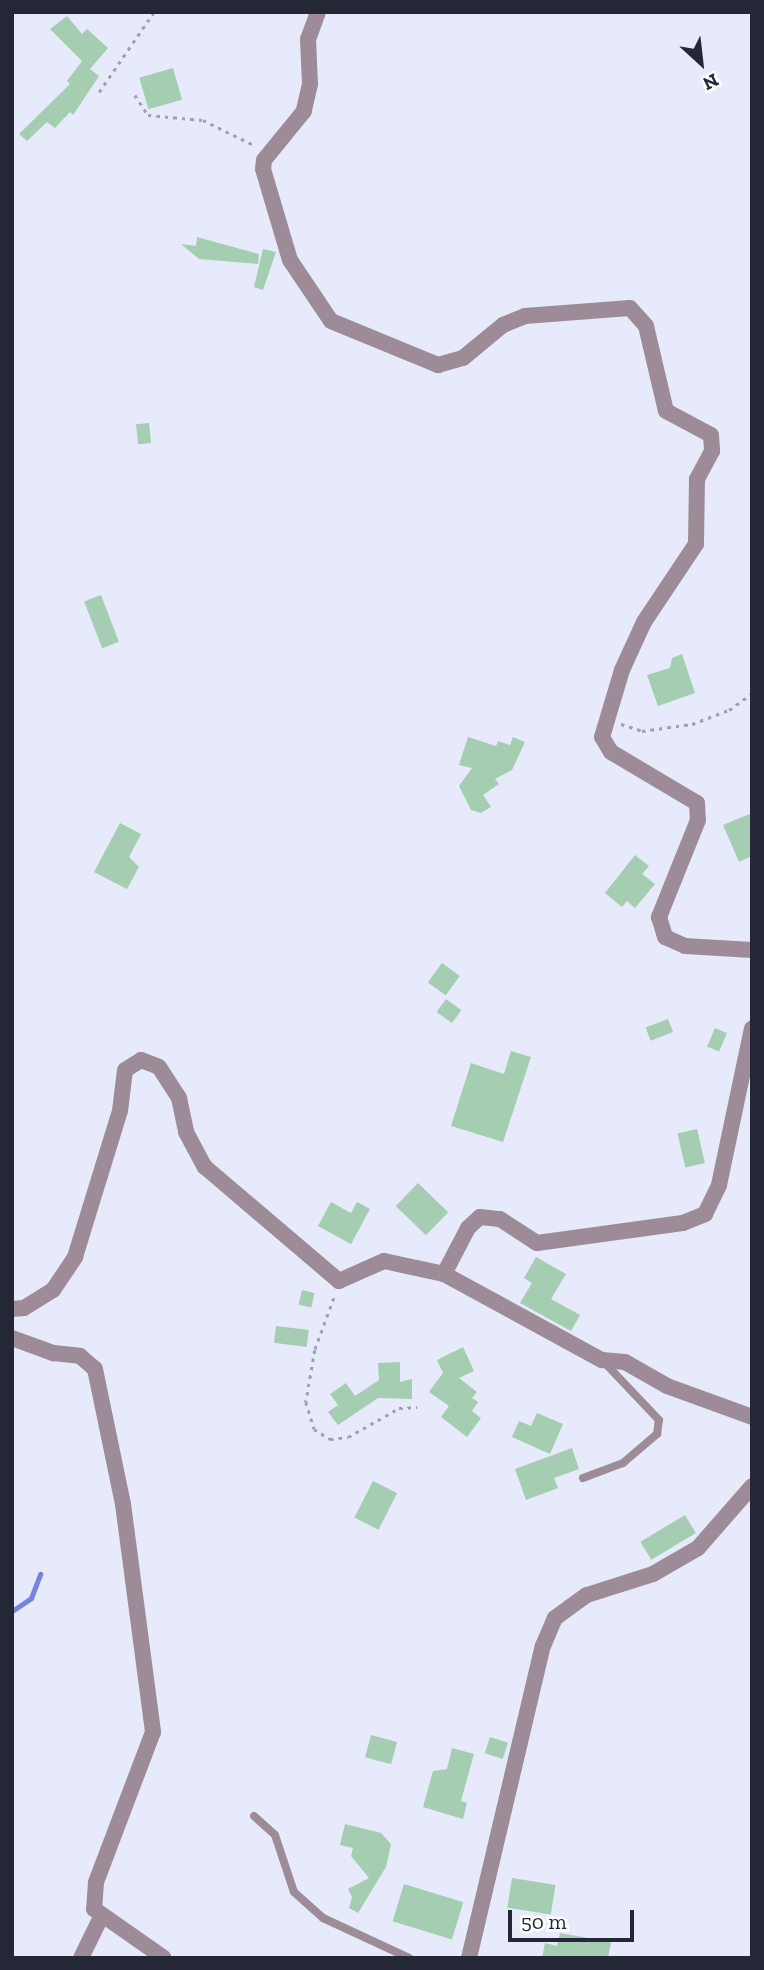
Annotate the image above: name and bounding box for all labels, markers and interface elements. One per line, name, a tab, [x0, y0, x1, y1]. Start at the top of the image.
north arrow	[666, 28, 736, 98]
text: N	[699, 69, 722, 96]
scale bar	[512, 1896, 638, 1940]
text: 50 m	[521, 1909, 567, 1934]

